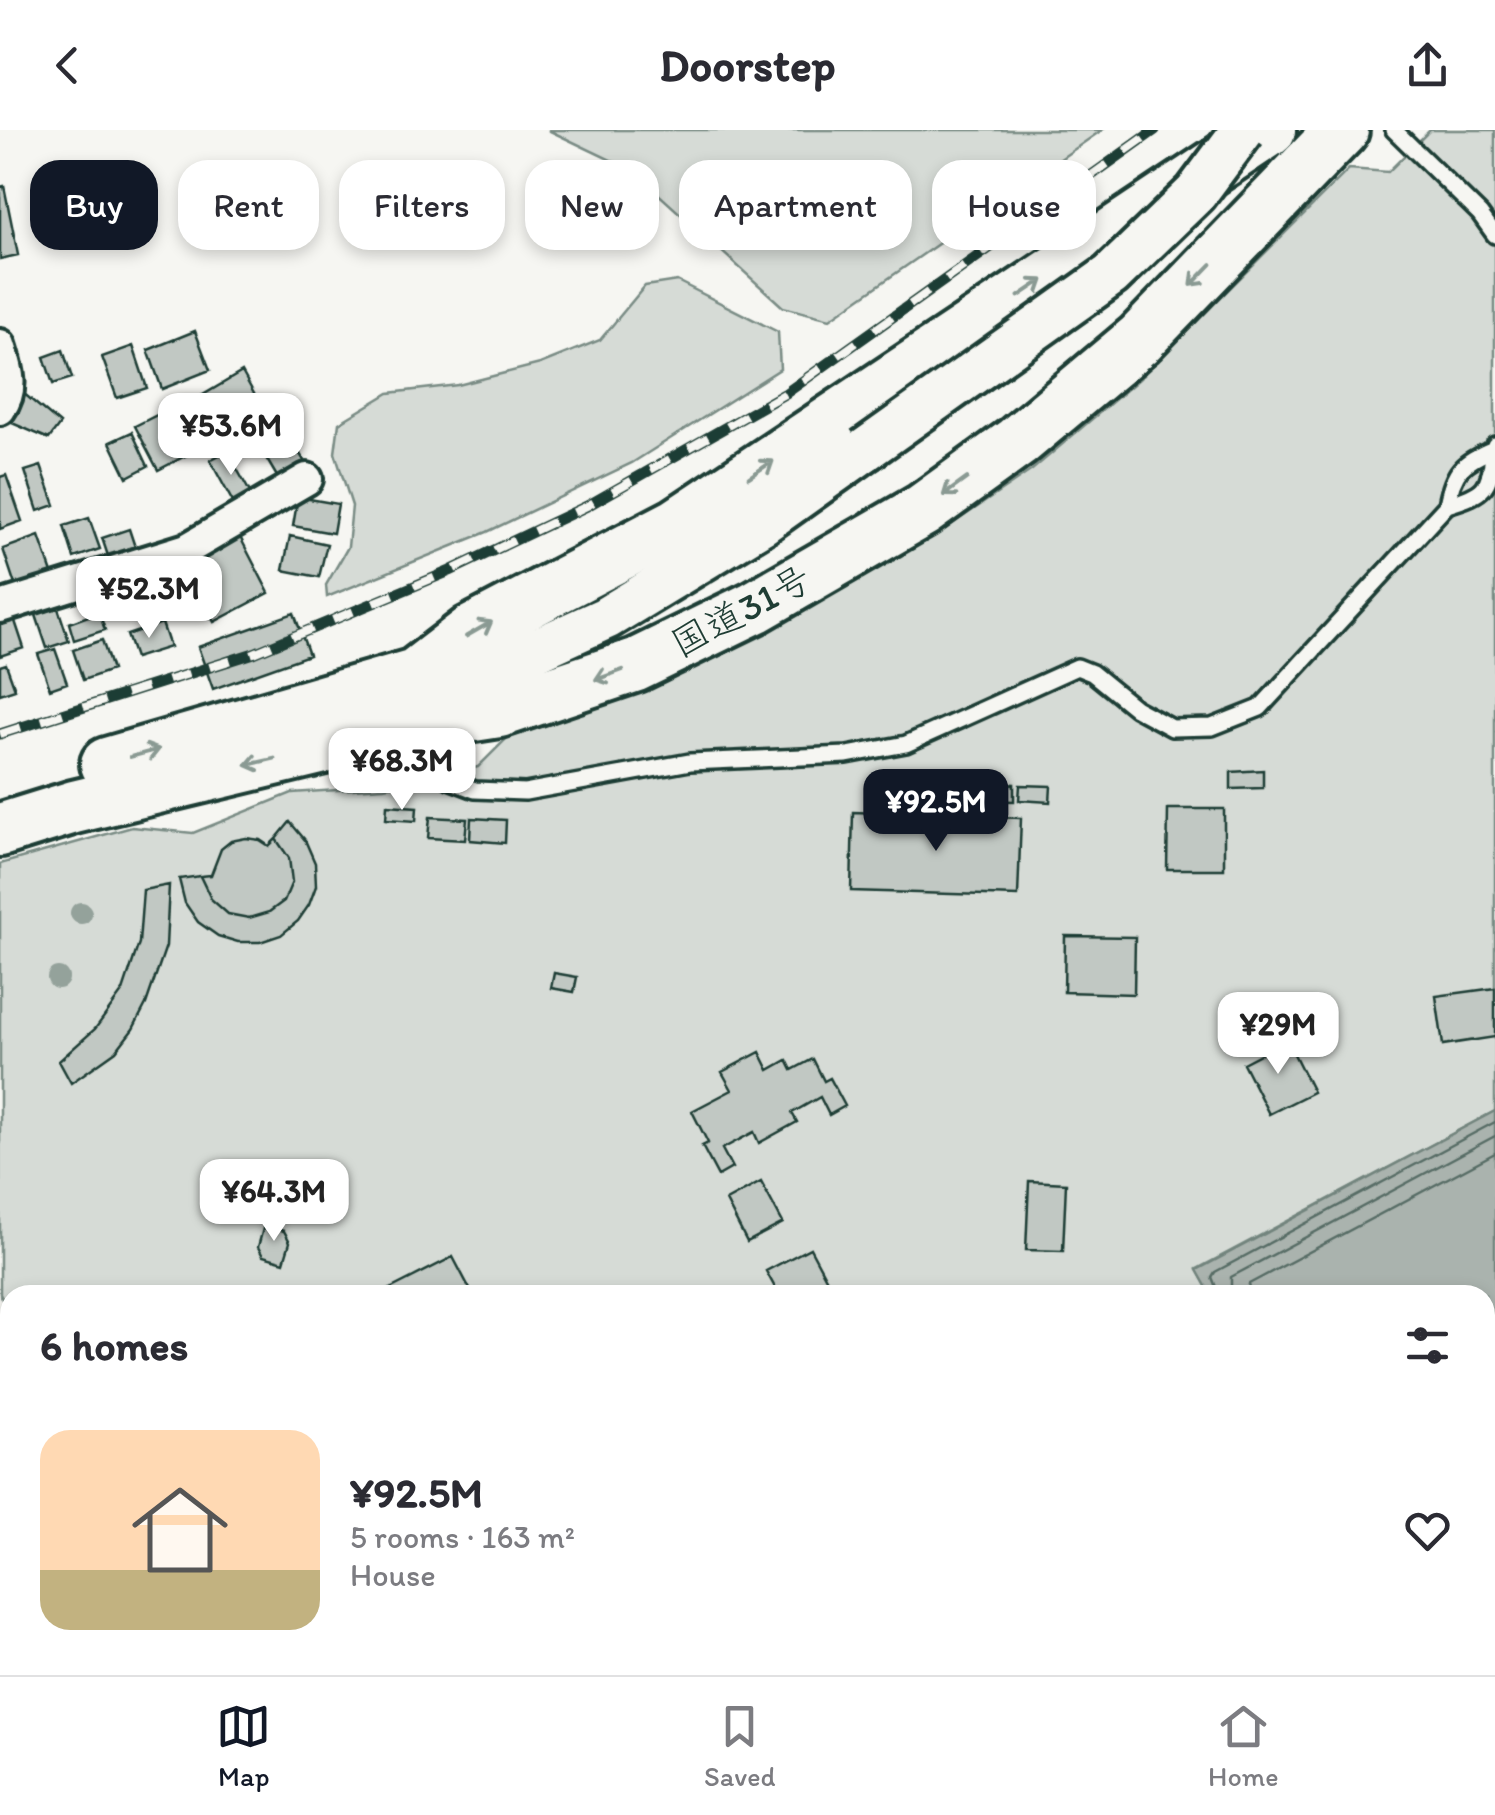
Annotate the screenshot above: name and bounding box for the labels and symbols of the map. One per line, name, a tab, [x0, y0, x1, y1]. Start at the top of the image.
one-way arrow	[1189, 263, 1213, 287]
one-way arrow	[1017, 277, 1045, 298]
pin: ¥53.6M	[150, 393, 312, 478]
one-way arrow	[747, 458, 775, 479]
one-way arrow	[942, 476, 969, 497]
street label: 国道31号	[663, 555, 819, 667]
pin: ¥52.3M	[68, 556, 230, 641]
one-way arrow	[464, 618, 493, 638]
one-way arrow	[594, 667, 625, 685]
pin: ¥68.3M	[321, 728, 483, 813]
one-way arrow	[129, 743, 160, 761]
one-way arrow	[245, 754, 277, 772]
pin: ¥92.5M	[855, 769, 1017, 854]
pin: ¥29M	[1219, 992, 1337, 1077]
pin: ¥64.3M	[193, 1159, 355, 1244]

